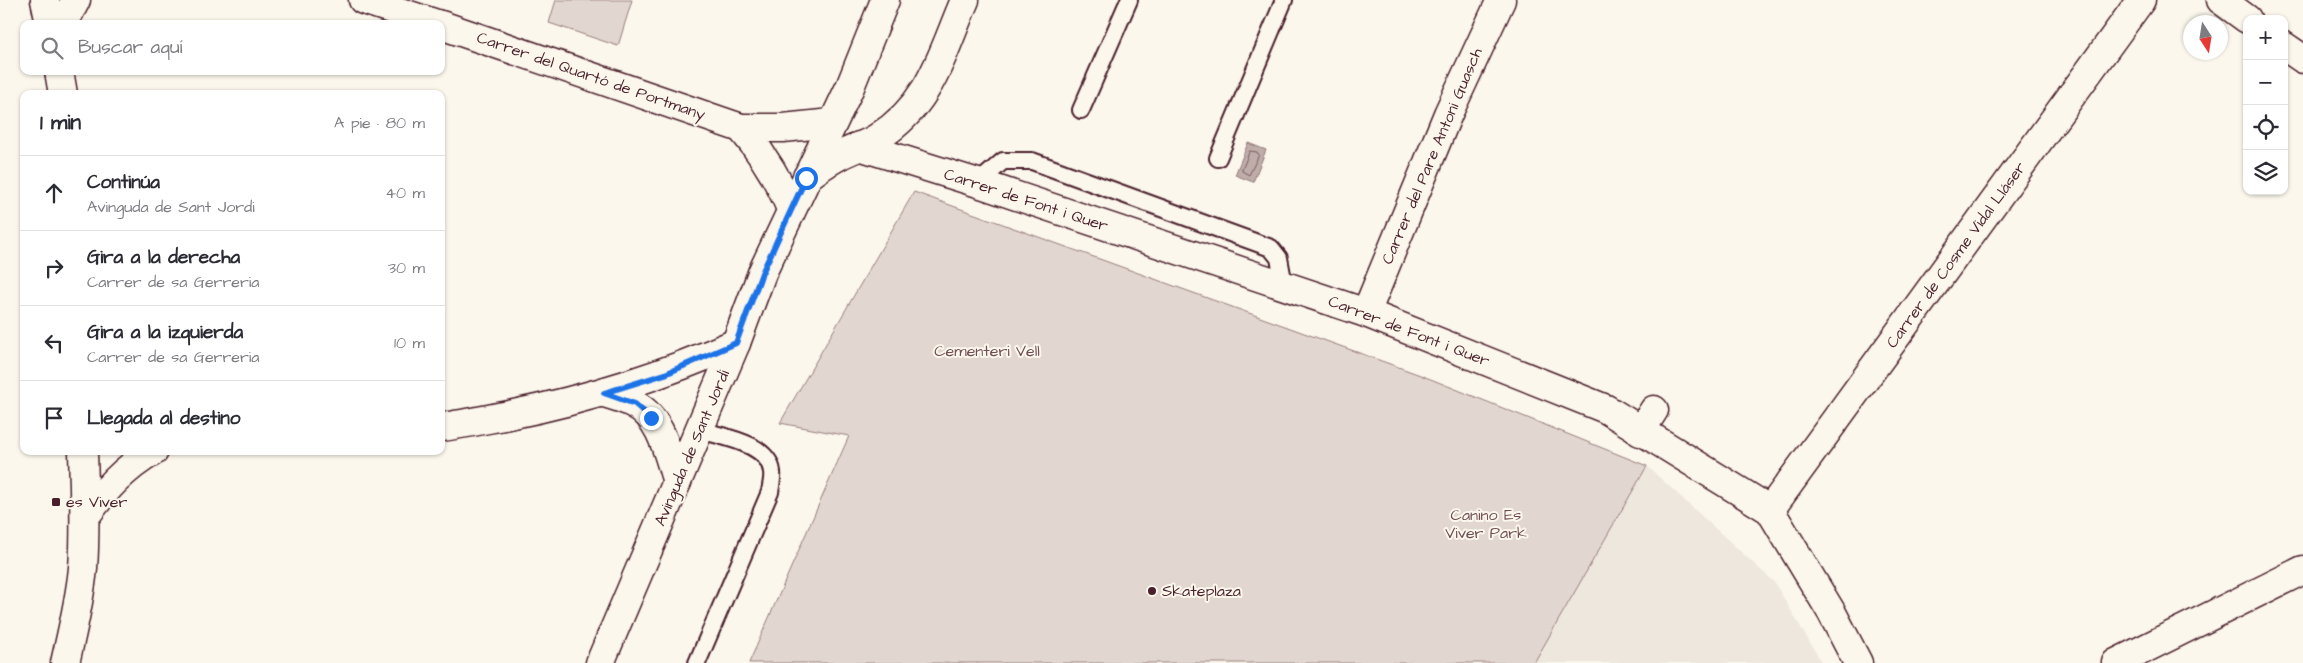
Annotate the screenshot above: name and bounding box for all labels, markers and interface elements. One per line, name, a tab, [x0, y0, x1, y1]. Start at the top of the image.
north arrow	[2183, 15, 2228, 60]
map controls	[2243, 15, 2288, 195]
button: +	[2243, 15, 2288, 60]
search box	[20, 20, 445, 75]
street label: Carrer del Quartó de Portmany	[473, 26, 708, 127]
icon: search	[38, 34, 66, 62]
text: Buscar aquí	[78, 34, 182, 61]
street label: Carrer del Pare Antoni Guasch	[1376, 44, 1488, 268]
button: −	[2243, 60, 2288, 105]
button: locate	[2243, 105, 2288, 150]
text: 1 min	[40, 108, 81, 137]
text: A pie · 80 m	[334, 112, 425, 134]
button: layers	[2243, 150, 2288, 195]
street label: Carrer de Cosme Vidal Lláser	[1881, 157, 2031, 353]
street label: Carrer de Font i Quer	[941, 163, 1111, 237]
route start	[795, 167, 818, 190]
text: Continúa	[87, 169, 160, 196]
icon: ahead	[40, 179, 68, 207]
text: 40 m	[385, 182, 425, 204]
text: Avinguda de Sant Jordi	[87, 196, 255, 218]
text: Gira a la derecha	[87, 244, 240, 271]
icon: right	[40, 254, 68, 282]
text: 30 m	[388, 257, 425, 279]
text: Carrer de sa Gerreria	[87, 271, 259, 293]
street label: Carrer de Font i Quer	[1325, 290, 1493, 372]
text: Gira a la izquierda	[87, 319, 243, 346]
icon: left	[40, 329, 68, 357]
text: 10 m	[394, 332, 425, 354]
park label: Cementeri Vell	[934, 340, 1040, 362]
text: Carrer de sa Gerreria	[87, 346, 259, 368]
street label: Avinguda de Sant Jordi	[649, 366, 736, 530]
icon: arrive	[40, 404, 68, 432]
text: Llegada al destino	[87, 405, 240, 432]
route end	[640, 407, 663, 430]
place label: es Viver	[66, 491, 128, 513]
marker: es Viver	[50, 496, 62, 508]
park label: Canino Es Viver Park	[1445, 504, 1527, 544]
place label: Skateplaza	[1162, 580, 1241, 602]
marker: Skateplaza	[1146, 585, 1158, 597]

